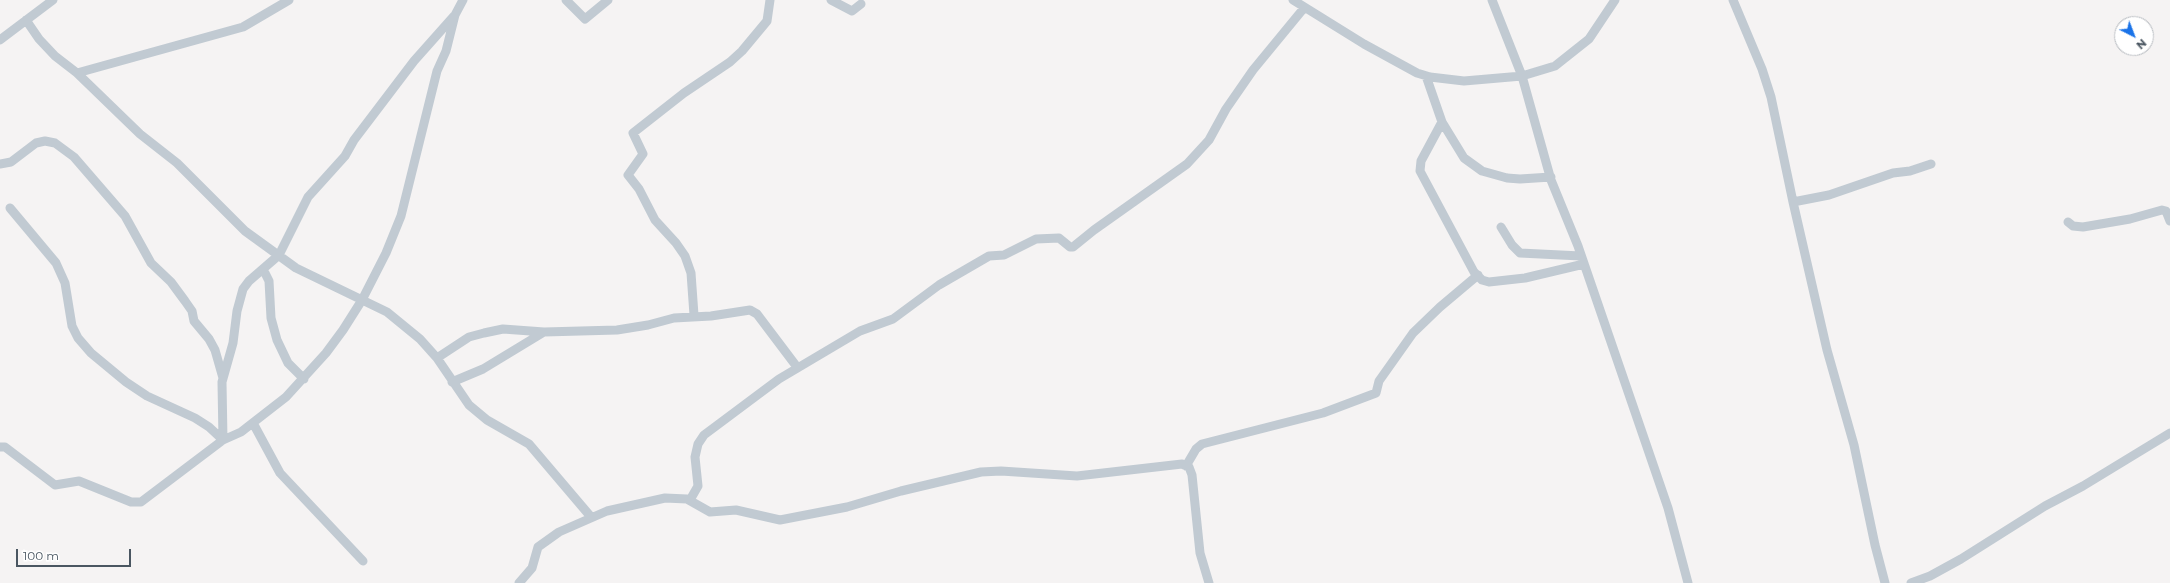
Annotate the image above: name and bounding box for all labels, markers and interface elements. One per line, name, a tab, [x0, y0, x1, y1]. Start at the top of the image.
north arrow	[2114, 16, 2154, 56]
text: N	[2133, 36, 2149, 52]
scale bar	[18, 541, 133, 567]
text: 100 m	[23, 548, 59, 563]

